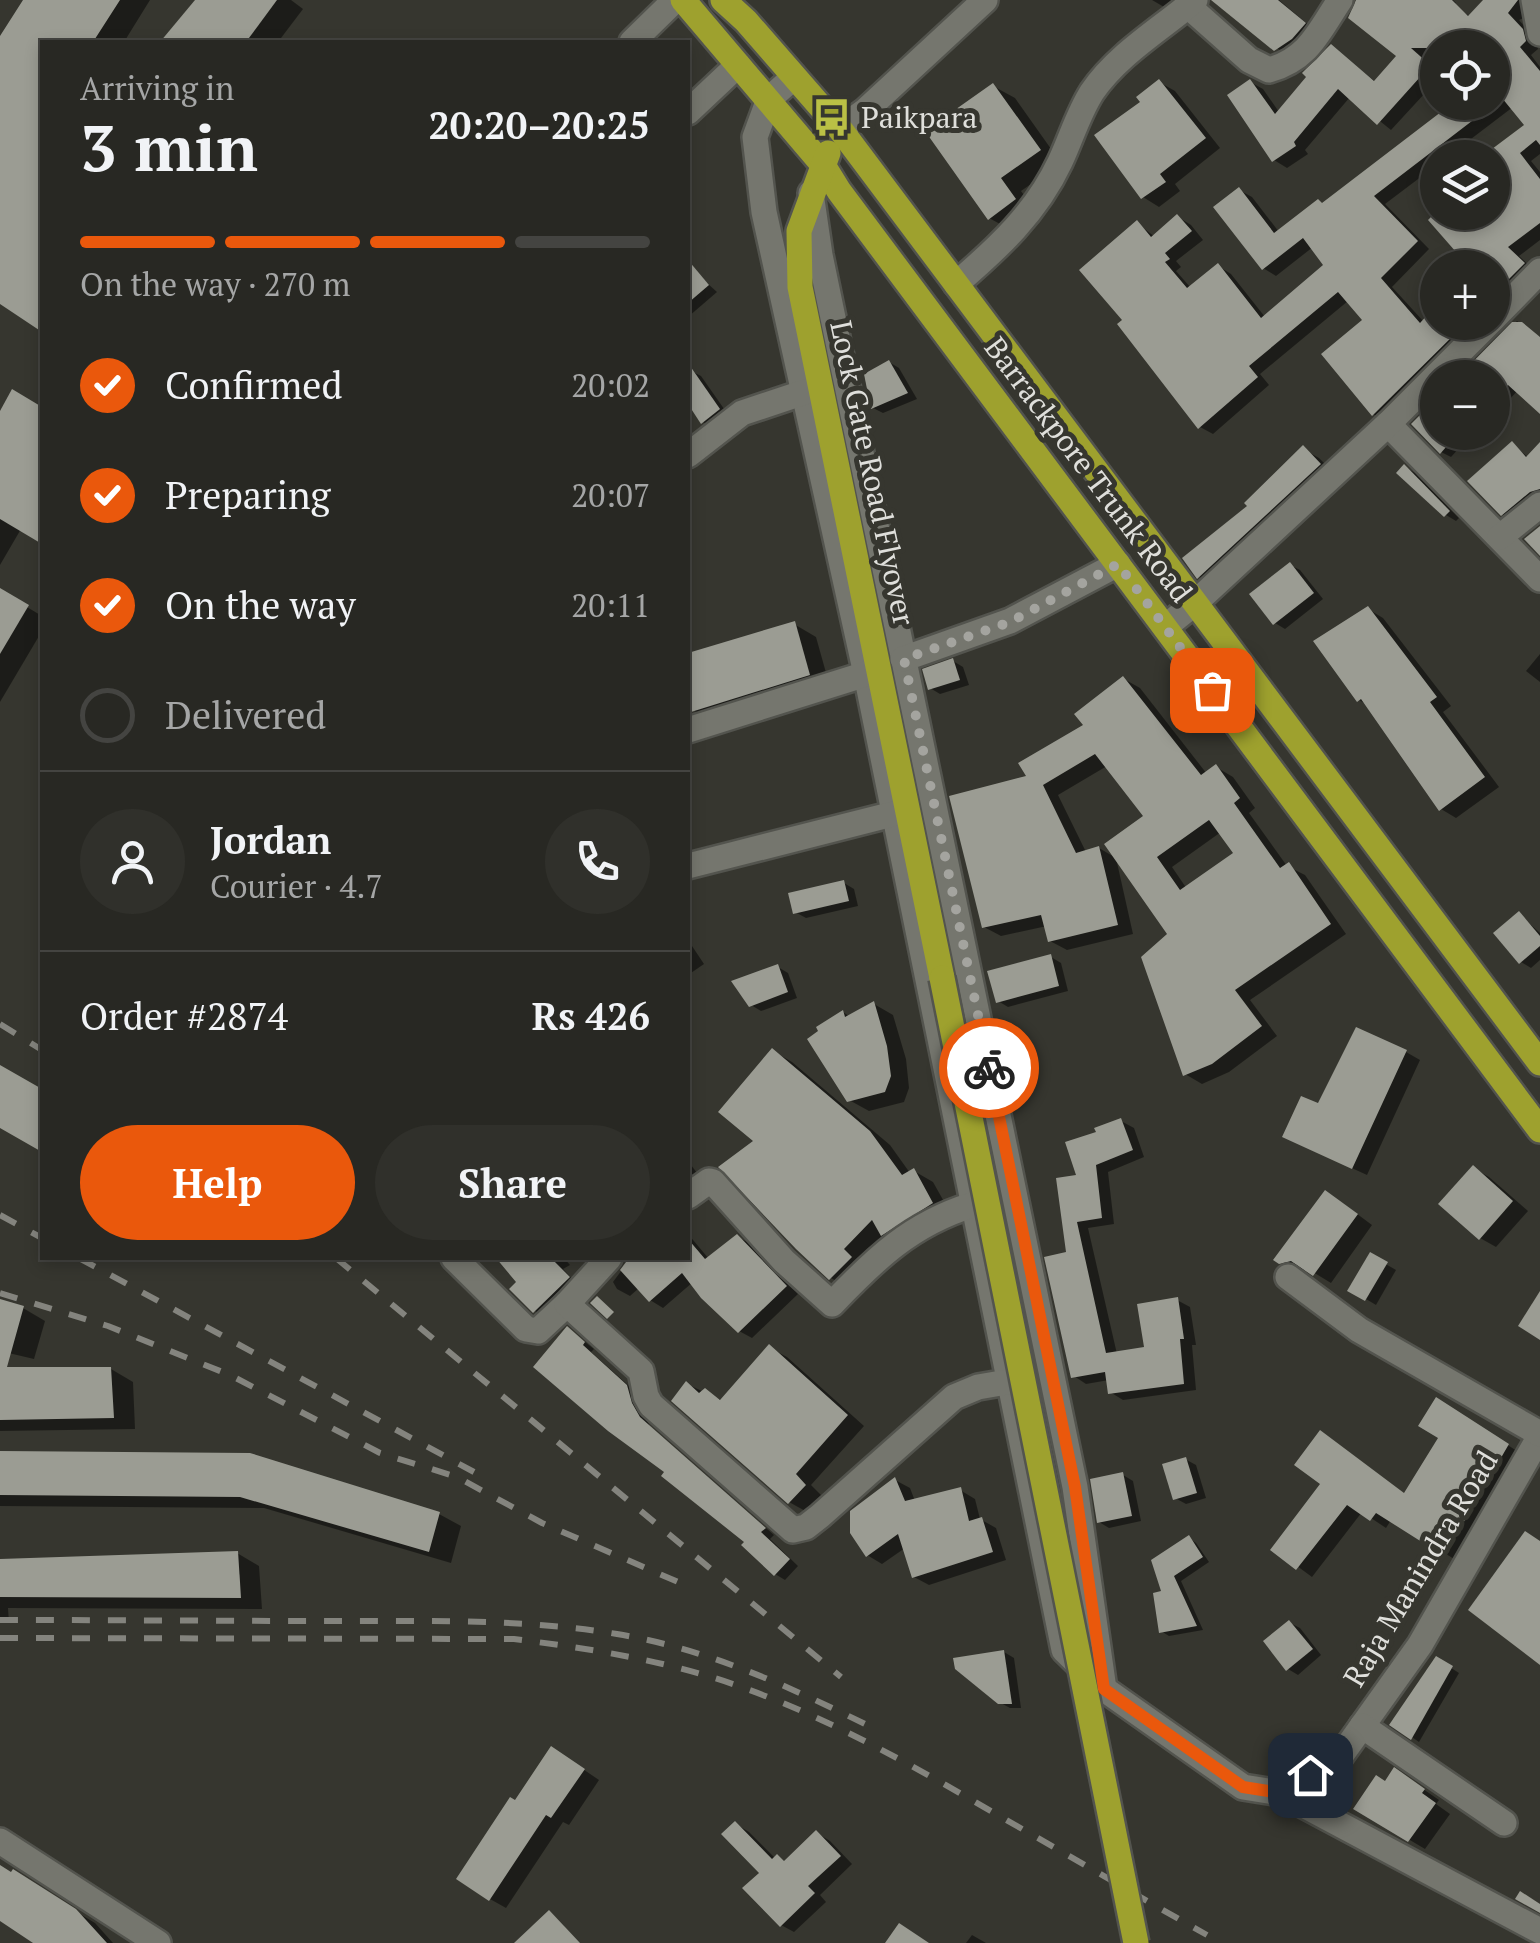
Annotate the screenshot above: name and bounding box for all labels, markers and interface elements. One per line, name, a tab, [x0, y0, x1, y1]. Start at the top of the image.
map controls	[1420, 30, 1510, 450]
button: locate	[1420, 30, 1510, 120]
text: Arriving in	[80, 67, 234, 109]
bus stop icon: Paikpara	[810, 97, 852, 139]
place label: Paikpara	[861, 97, 977, 137]
text: 20:20–20:25	[428, 100, 650, 150]
text: 3 min	[80, 103, 258, 190]
button: layers	[1420, 140, 1510, 230]
button: +	[1420, 250, 1510, 340]
text: On the way · 270 m	[80, 263, 350, 305]
street label: Lock Gate Road Flyover	[821, 317, 925, 629]
street label: Barrackpore Trunk Road	[976, 329, 1202, 610]
icon: check	[80, 358, 135, 413]
text: Confirmed	[165, 360, 343, 410]
button: −	[1420, 360, 1510, 450]
text: 20:02	[571, 364, 650, 406]
icon: check	[80, 468, 135, 523]
text: Preparing	[165, 470, 331, 520]
text: 20:07	[571, 474, 650, 516]
icon: check	[80, 578, 135, 633]
text: On the way	[165, 580, 356, 630]
text: 20:11	[571, 584, 650, 626]
pin	[1170, 648, 1255, 733]
icon: bag	[1185, 663, 1240, 718]
text: Delivered	[165, 690, 326, 740]
button: person	[80, 809, 185, 914]
button: phone	[545, 809, 650, 914]
text: Jordan	[210, 815, 331, 865]
text: Courier · 4.7	[210, 865, 382, 907]
text: Order #2874	[80, 991, 288, 1041]
text: Rs 426	[532, 991, 650, 1041]
courier	[939, 1018, 1039, 1118]
icon: bike	[962, 1041, 1017, 1096]
button: Help	[80, 1125, 355, 1240]
button: Share	[375, 1125, 650, 1240]
street label: Raja Manindra Road	[1334, 1443, 1506, 1694]
pin	[1268, 1733, 1353, 1818]
icon: home	[1283, 1748, 1338, 1803]

